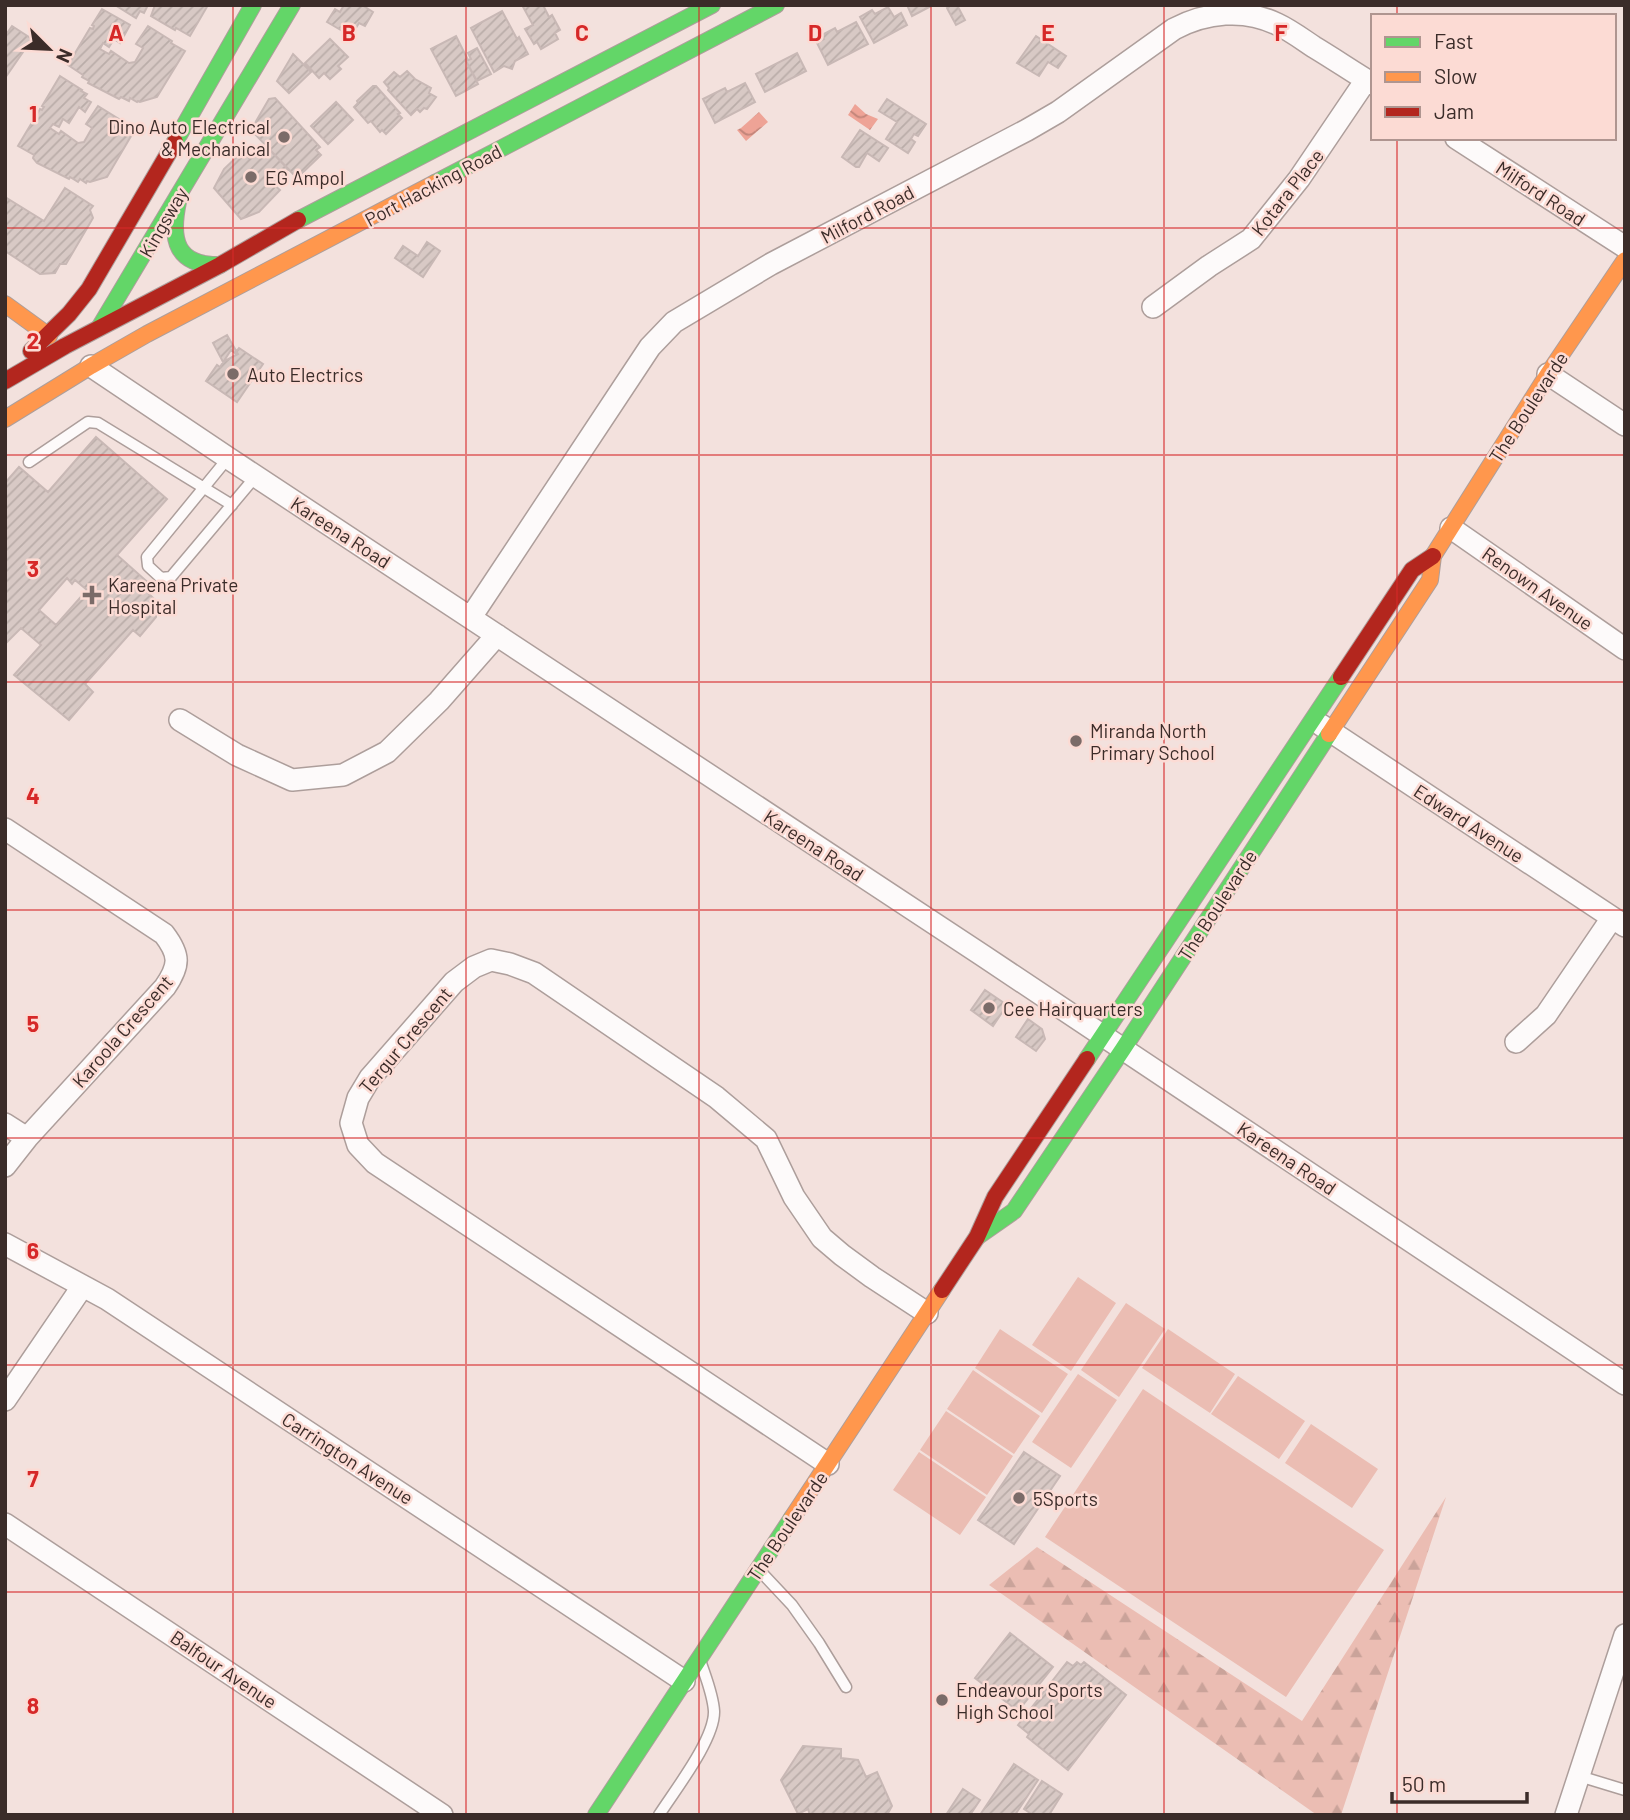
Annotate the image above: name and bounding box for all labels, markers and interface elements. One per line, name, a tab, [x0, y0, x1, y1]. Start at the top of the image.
north arrow	[14, 14, 84, 84]
legend	[1371, 14, 1616, 140]
text: A	[108, 18, 124, 46]
text: B	[342, 18, 356, 46]
text: C	[575, 18, 589, 46]
text: D	[808, 18, 822, 46]
text: E	[1041, 18, 1055, 46]
text: F	[1275, 18, 1288, 46]
text: Fast	[1434, 28, 1474, 53]
text: N	[52, 46, 78, 67]
text: Slow	[1434, 63, 1477, 88]
text: Jam	[1434, 98, 1474, 123]
text: 1	[29, 99, 37, 127]
place label: Dino Auto Electrical & Mechanical	[108, 115, 270, 160]
marker: Dino Auto Electrical & Mechanical	[276, 129, 292, 145]
street label: Port Hacking Road	[361, 139, 505, 231]
street label: Kotara Place	[1246, 144, 1328, 240]
street label: Milford Road	[1492, 156, 1590, 230]
place label: EG Ampol	[265, 166, 344, 189]
marker: EG Ampol	[243, 169, 259, 185]
street label: Milford Road	[817, 180, 917, 248]
street label: Kingsway	[134, 183, 192, 261]
text: 2	[27, 326, 39, 354]
street label: The Boulevarde	[1484, 347, 1572, 467]
place label: Auto Electrics	[247, 363, 363, 386]
marker: Auto Electrics	[225, 366, 241, 382]
street label: Kareena Road	[287, 491, 395, 573]
street label: Renown Avenue	[1478, 541, 1598, 635]
text: 3	[27, 554, 39, 582]
place label: Kareena Private Hospital	[108, 573, 238, 618]
marker: Kareena Private Hospital	[82, 585, 102, 605]
place label: Miranda North Primary School	[1090, 719, 1215, 764]
marker: Miranda North Primary School	[1068, 733, 1084, 749]
street label: Edward Avenue	[1410, 779, 1528, 867]
text: 4	[26, 781, 40, 809]
street label: Kareena Road	[760, 804, 868, 886]
street label: The Boulevarde	[1173, 845, 1261, 965]
street label: Karoola Crescent	[67, 970, 177, 1092]
street label: Tergur Crescent	[354, 982, 456, 1098]
place label: Cee Hairquarters	[1003, 997, 1143, 1020]
marker: Cee Hairquarters	[981, 1000, 997, 1016]
text: 5	[27, 1009, 39, 1037]
street label: Kareena Road	[1233, 1117, 1341, 1199]
text: 6	[27, 1236, 39, 1264]
street label: Carrington Avenue	[278, 1407, 418, 1509]
text: 7	[27, 1464, 39, 1492]
street label: The Boulevarde	[742, 1467, 832, 1585]
place label: 5Sports	[1033, 1487, 1098, 1510]
marker: 5Sports	[1011, 1490, 1027, 1506]
street label: Balfour Avenue	[166, 1625, 282, 1713]
place label: Endeavour Sports High School	[956, 1678, 1103, 1723]
text: 8	[27, 1691, 39, 1719]
marker: Endeavour Sports High School	[934, 1692, 950, 1708]
scale bar	[1392, 1760, 1527, 1804]
text: 50 m	[1402, 1771, 1446, 1796]

